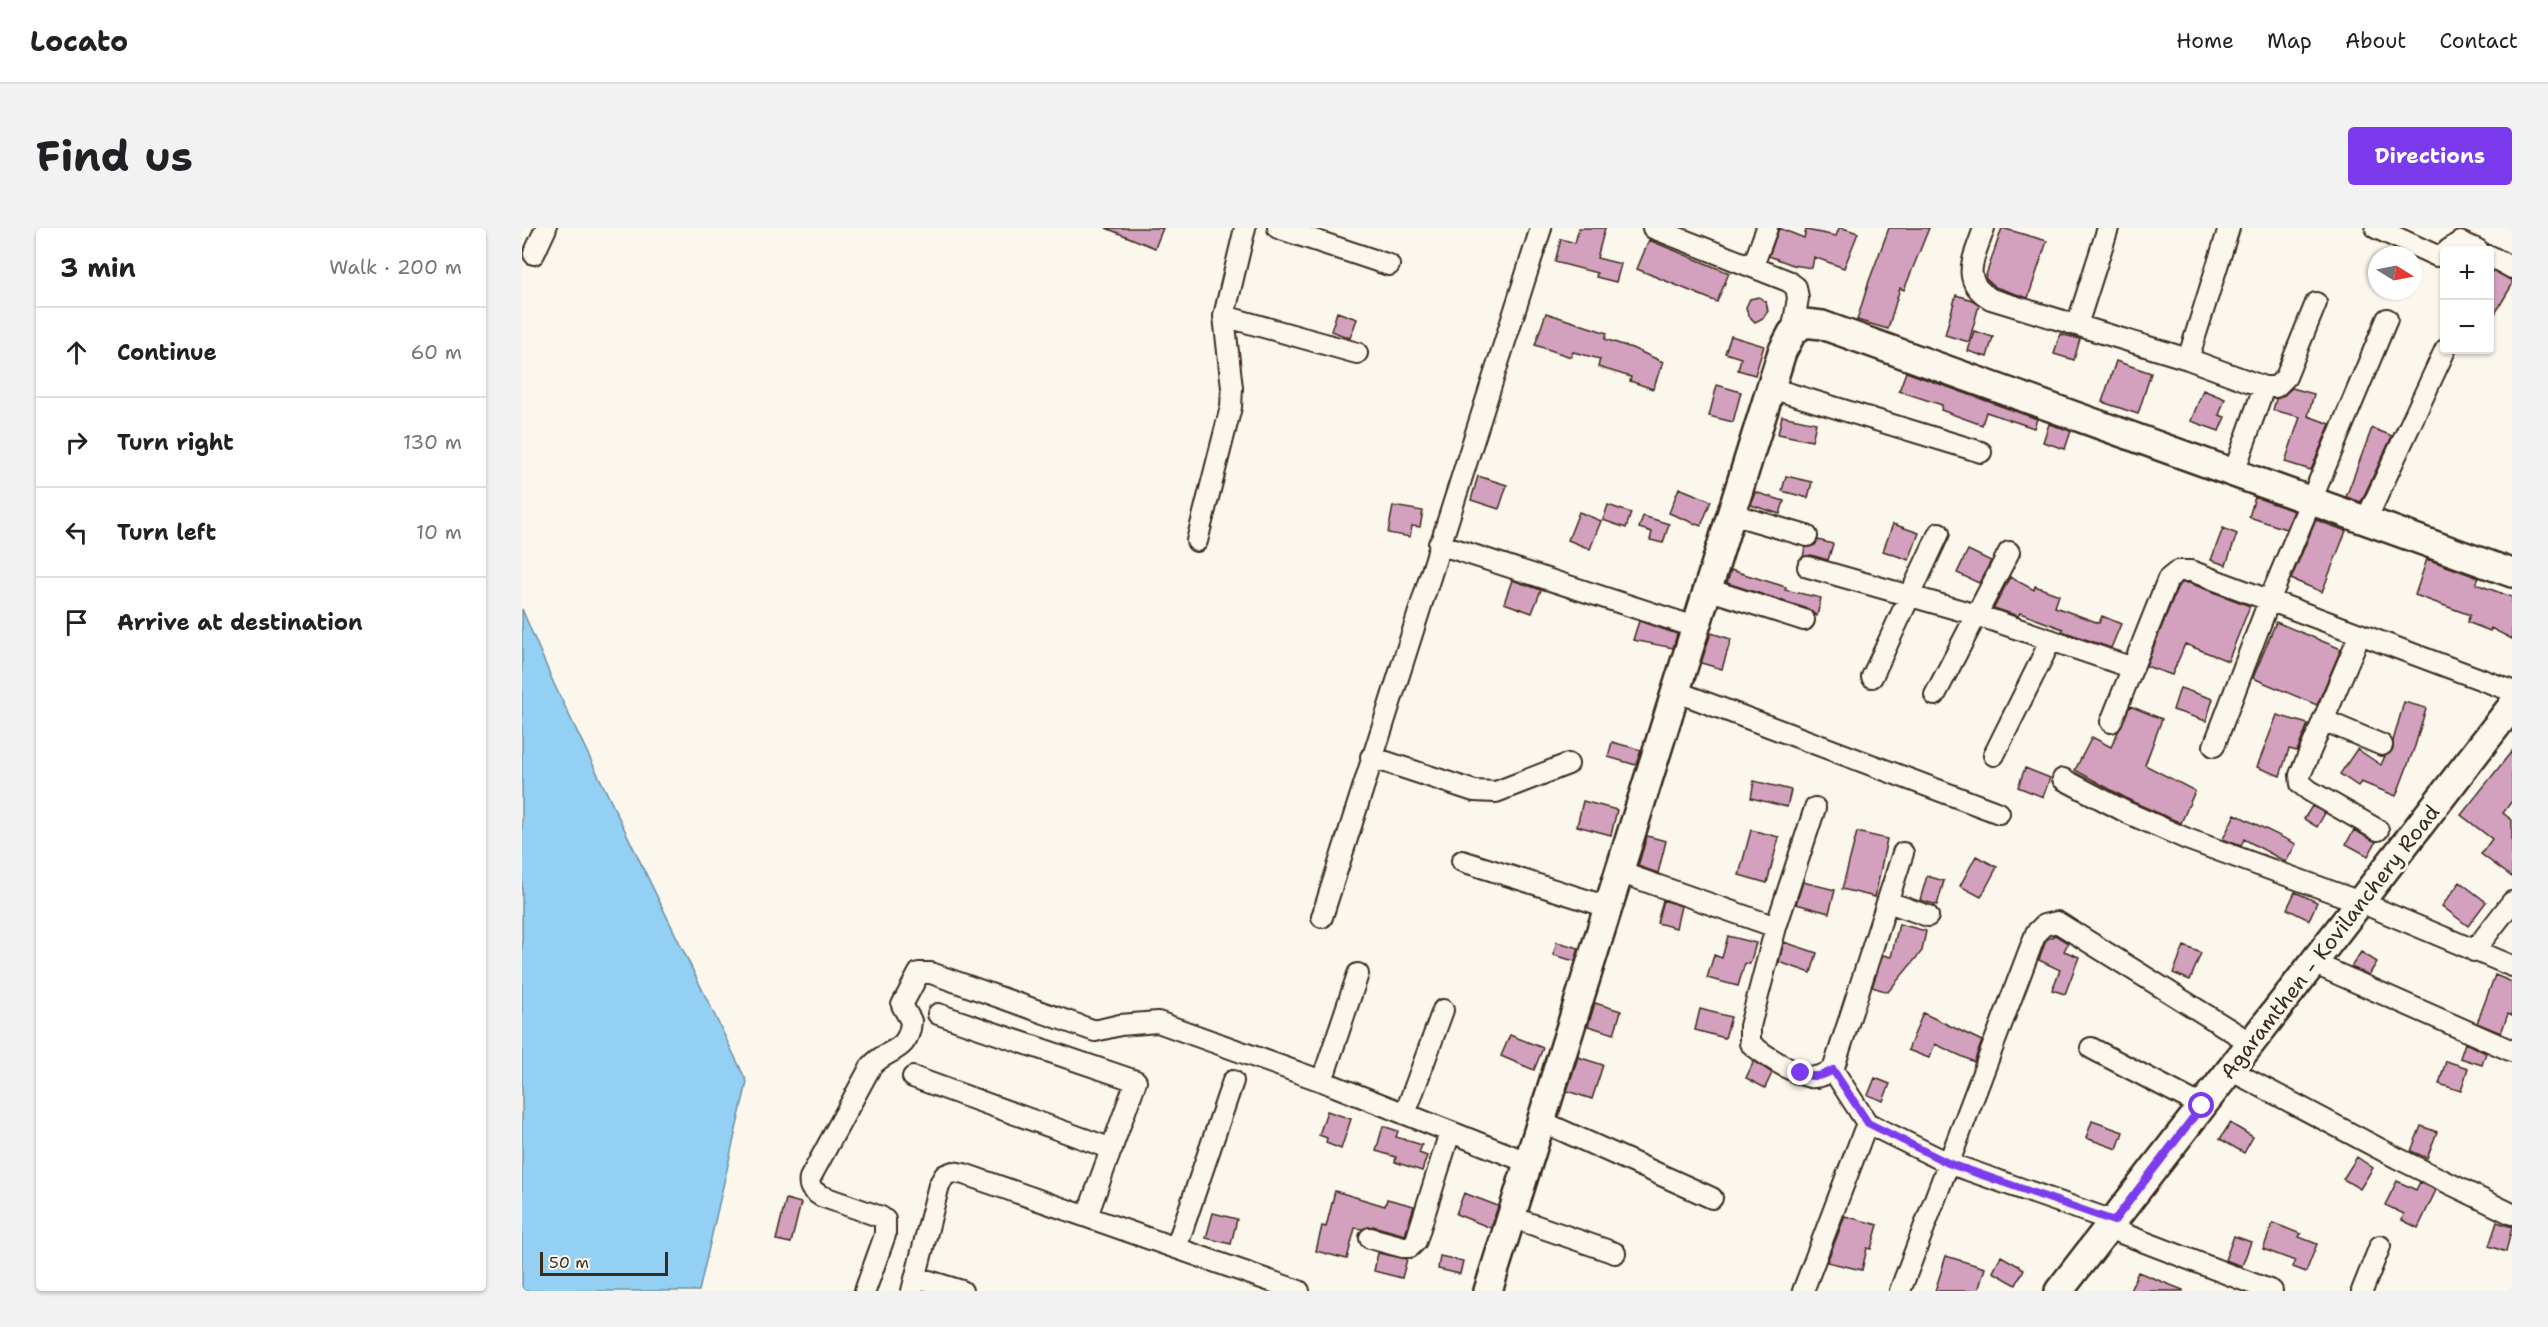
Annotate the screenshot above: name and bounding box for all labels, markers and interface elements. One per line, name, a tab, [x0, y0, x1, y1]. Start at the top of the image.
text: Locato	[30, 22, 128, 60]
text: Home	[2176, 27, 2234, 55]
text: Map	[2267, 27, 2312, 55]
text: About	[2345, 27, 2406, 55]
text: Contact	[2439, 27, 2518, 55]
button: Directions	[2348, 127, 2512, 185]
text: Find us	[36, 128, 193, 184]
north arrow	[2368, 246, 2422, 300]
map controls	[2440, 246, 2494, 354]
button: +	[2440, 246, 2494, 300]
text: 3 min	[60, 250, 136, 285]
text: Walk · 200 m	[329, 254, 462, 280]
button: −	[2440, 300, 2494, 354]
icon: ahead	[60, 336, 93, 369]
text: Continue	[117, 338, 217, 367]
text: 60 m	[410, 339, 462, 365]
icon: right	[60, 426, 93, 459]
text: Turn right	[117, 428, 234, 457]
text: 130 m	[403, 429, 462, 455]
icon: left	[60, 516, 93, 549]
text: Turn left	[117, 518, 216, 547]
text: 10 m	[416, 519, 462, 545]
icon: arrive	[60, 606, 93, 639]
text: Arrive at destination	[117, 608, 363, 637]
street label: Agaramthen - Kovilanchery Road	[2214, 799, 2446, 1085]
route end	[1787, 1059, 1813, 1085]
route start	[2188, 1092, 2214, 1118]
scale bar	[540, 1249, 668, 1276]
text: 50 m	[549, 1252, 589, 1273]

